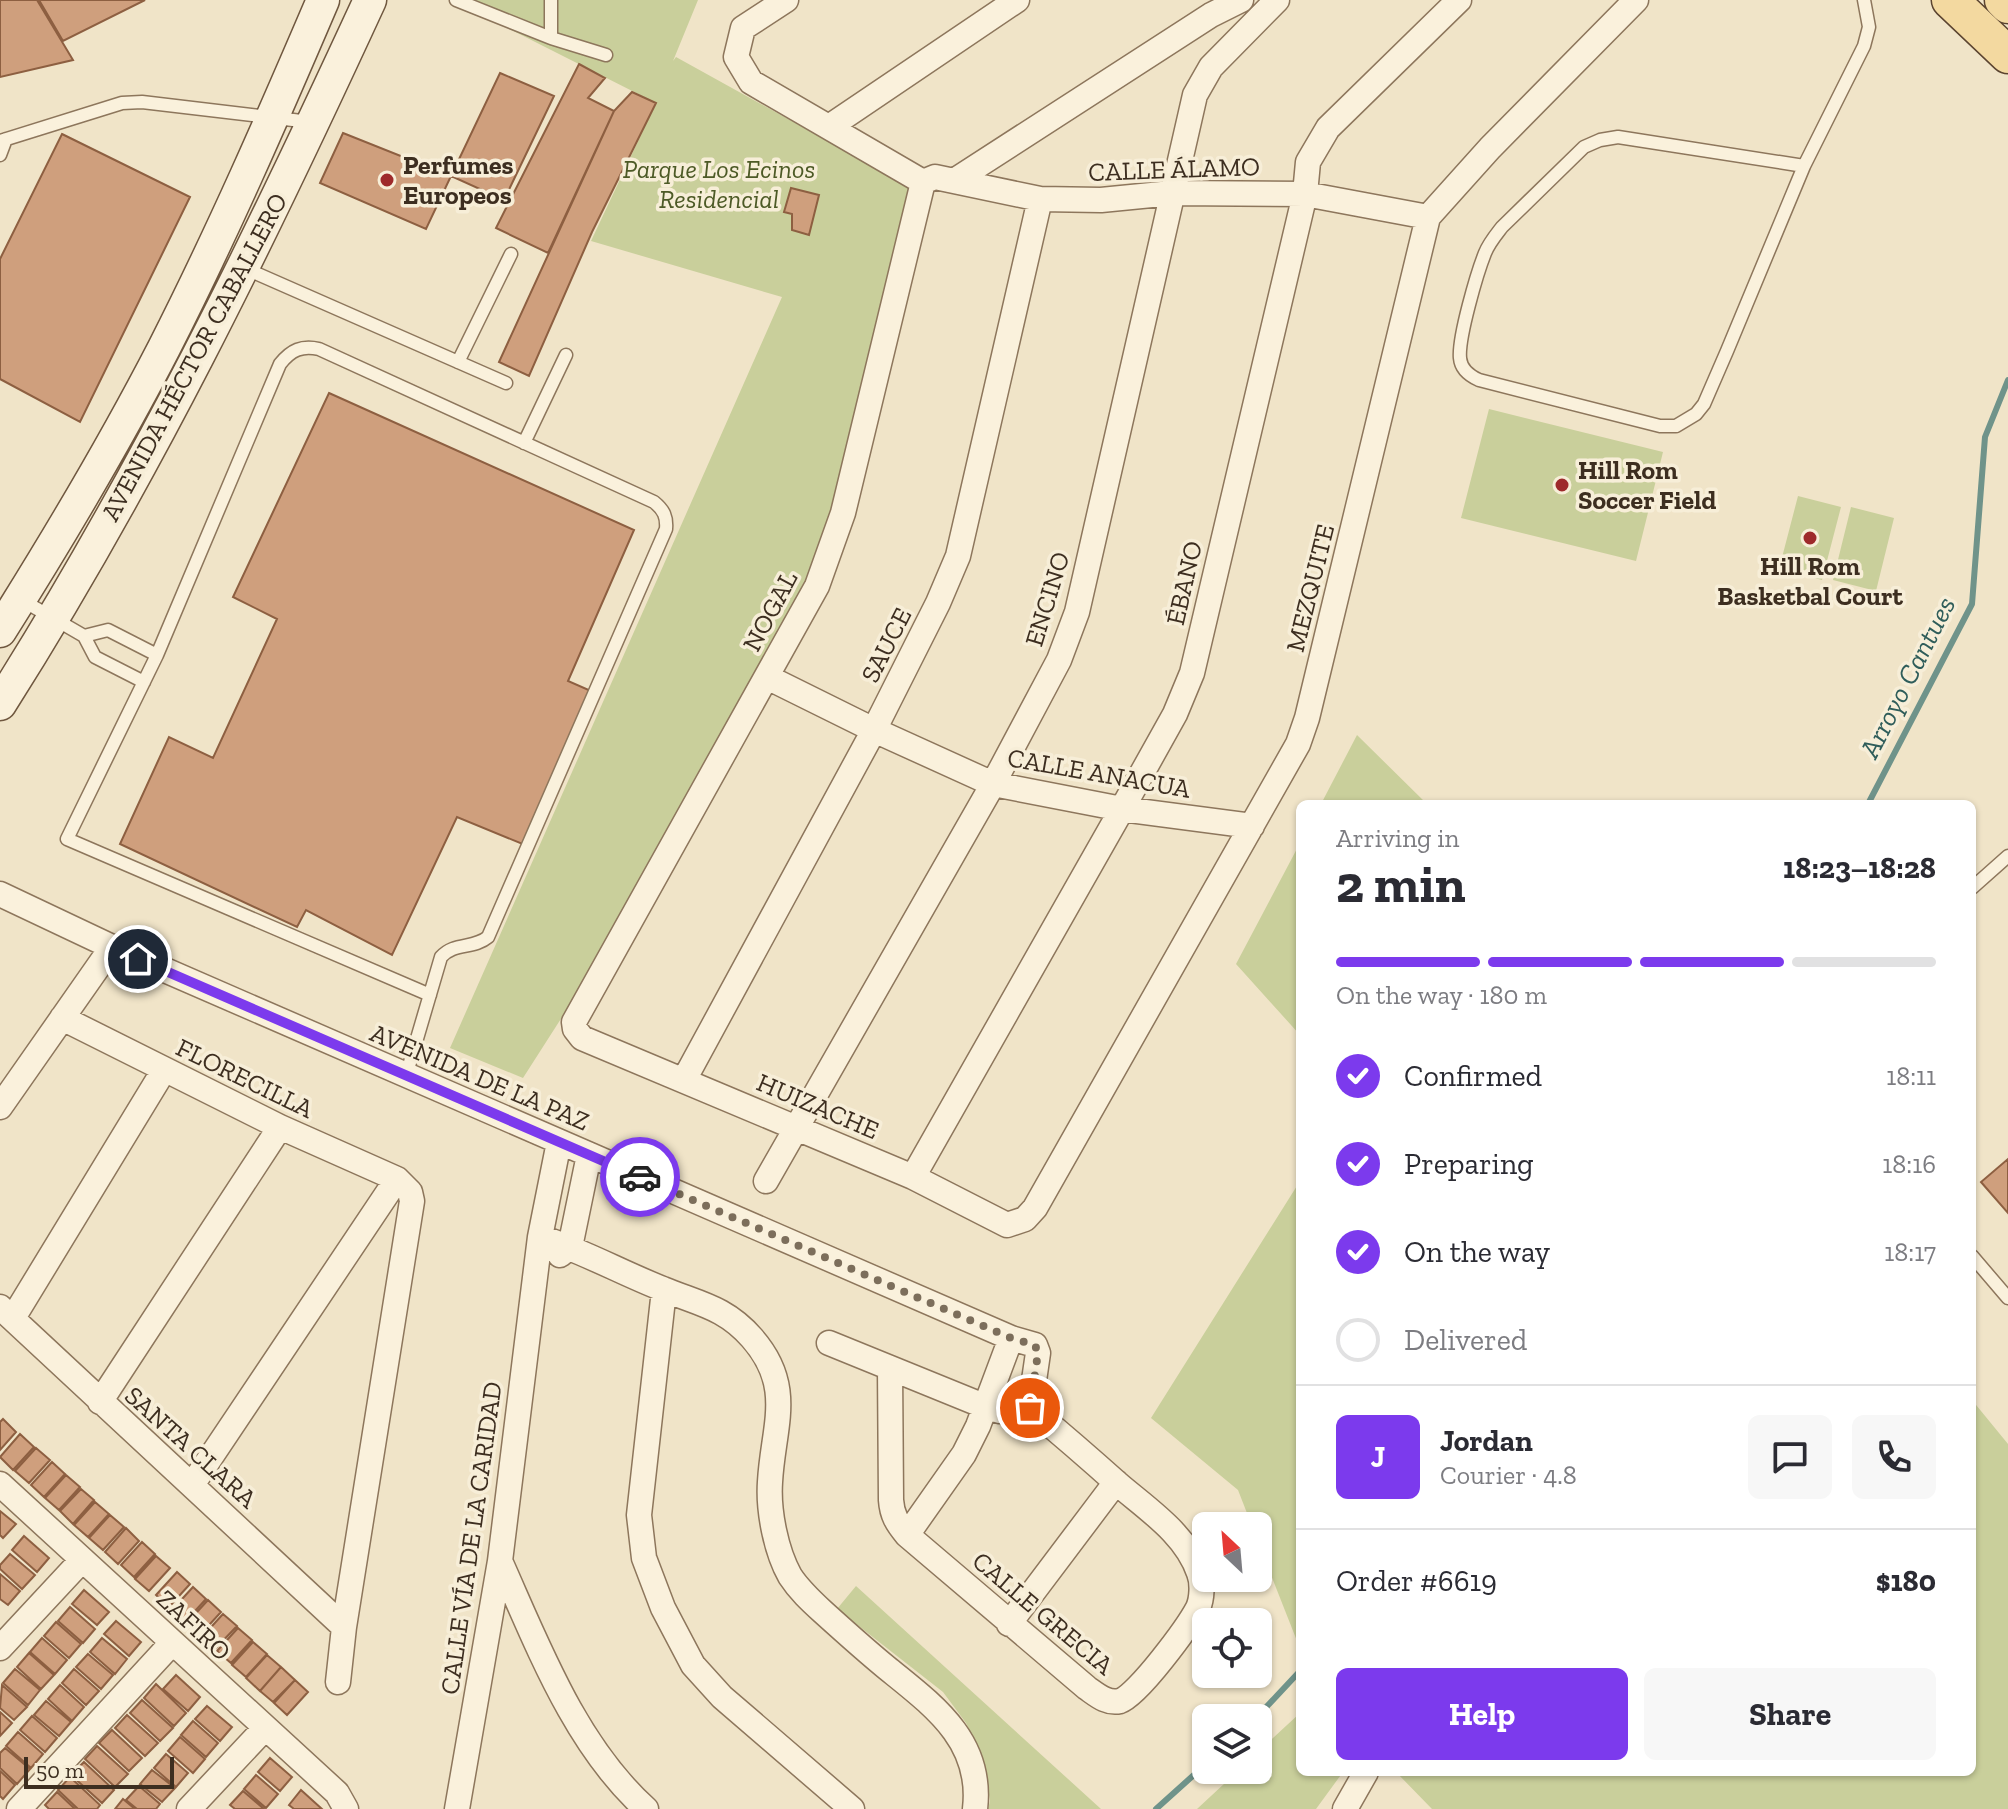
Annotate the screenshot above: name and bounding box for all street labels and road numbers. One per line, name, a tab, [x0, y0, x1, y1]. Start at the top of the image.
street label: CALLE ÁLAMO	[1088, 150, 1260, 188]
street label: AVENIDA HÉCTOR CABALLERO	[94, 188, 294, 526]
street label: MEZQUITE	[1279, 521, 1341, 655]
street label: ÉBANO	[1159, 538, 1209, 628]
street label: ENCINO	[1017, 548, 1077, 650]
street label: NOGAL	[736, 565, 804, 657]
street label: SAUCE	[854, 602, 918, 688]
street label: CALLE ANACUA	[1005, 741, 1194, 805]
street label: AVENIDA DE LA PAZ	[366, 1016, 594, 1138]
street label: FLORECILLA	[171, 1031, 320, 1126]
street label: HUIZACHE	[752, 1066, 884, 1146]
street label: SANTA CLARA	[118, 1379, 264, 1515]
street label: CALLE VÍA DE LA CARIDAD	[433, 1380, 509, 1696]
street label: CALLE GRECIA	[966, 1545, 1121, 1682]
street label: ZAFIRO	[150, 1583, 238, 1667]

